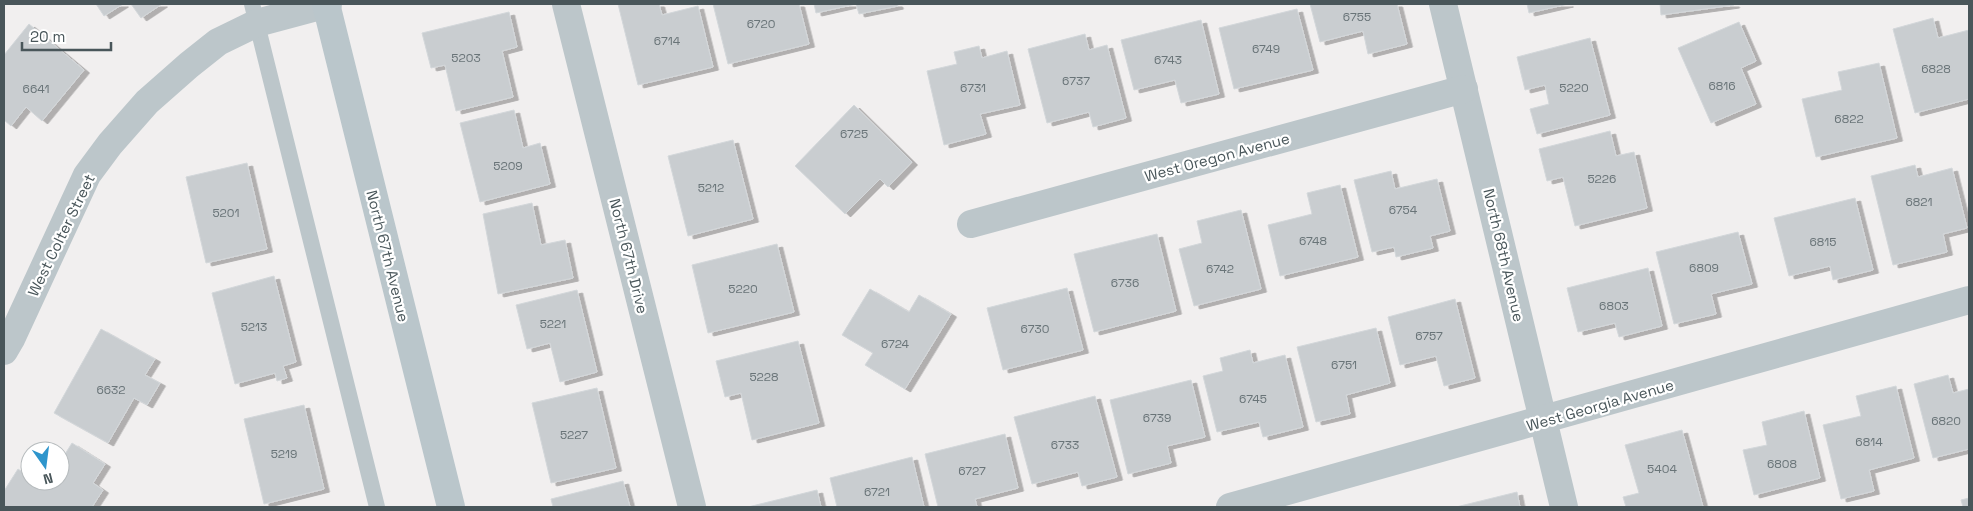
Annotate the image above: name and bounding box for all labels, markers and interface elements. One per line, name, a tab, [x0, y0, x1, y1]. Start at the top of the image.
house number: 6755	[1343, 9, 1371, 25]
house number: 6720	[747, 16, 775, 32]
scale bar	[22, 20, 111, 52]
text: 20 m	[30, 27, 65, 46]
house number: 6714	[654, 33, 681, 49]
house number: 6749	[1252, 41, 1280, 57]
house number: 5203	[451, 50, 481, 66]
house number: 6743	[1154, 52, 1182, 68]
house number: 6828	[1921, 61, 1951, 77]
house number: 6737	[1062, 73, 1090, 89]
house number: 6816	[1708, 78, 1736, 94]
house number: 6731	[960, 80, 986, 96]
house number: 5220	[1559, 80, 1589, 96]
house number: 6641	[23, 81, 49, 97]
house number: 6822	[1834, 111, 1864, 127]
house number: 6725	[840, 126, 868, 142]
street label: West Oregon Avenue	[1142, 128, 1292, 186]
house number: 5209	[493, 158, 523, 174]
street label: West Colter Street	[23, 171, 99, 299]
house number: 5226	[1588, 171, 1616, 187]
house number: 5212	[698, 180, 724, 196]
street label: North 68th Avenue	[1479, 187, 1529, 324]
street label: North 67th Avenue	[362, 188, 414, 324]
house number: 6821	[1905, 194, 1933, 210]
street label: North 67th Drive	[605, 196, 653, 316]
house number: 6754	[1389, 202, 1418, 218]
house number: 5201	[212, 205, 240, 221]
house number: 6748	[1299, 233, 1327, 249]
house number: 6815	[1809, 234, 1837, 250]
house number: 6809	[1689, 260, 1719, 276]
house number: 6742	[1206, 261, 1234, 277]
house number: 6736	[1111, 275, 1139, 291]
house number: 5220	[728, 281, 758, 297]
house number: 6803	[1599, 298, 1629, 314]
house number: 5221	[540, 316, 566, 332]
house number: 5213	[241, 319, 267, 335]
house number: 6730	[1021, 321, 1049, 337]
house number: 6757	[1415, 328, 1443, 344]
house number: 6724	[881, 336, 910, 352]
house number: 6751	[1331, 357, 1357, 373]
house number: 5228	[749, 369, 779, 385]
street label: West Georgia Avenue	[1524, 375, 1676, 435]
house number: 6632	[96, 382, 126, 398]
house number: 6745	[1239, 391, 1267, 407]
house number: 6739	[1143, 410, 1171, 426]
house number: 6820	[1931, 413, 1961, 429]
house number: 5227	[560, 427, 588, 443]
house number: 6814	[1855, 434, 1883, 450]
house number: 6733	[1051, 437, 1079, 453]
north arrow	[20, 441, 70, 491]
house number: 5219	[271, 446, 297, 462]
house number: 6808	[1767, 456, 1797, 472]
house number: 5404	[1647, 461, 1677, 477]
house number: 6727	[958, 463, 986, 479]
text: N	[41, 469, 55, 488]
house number: 6721	[864, 484, 890, 500]

